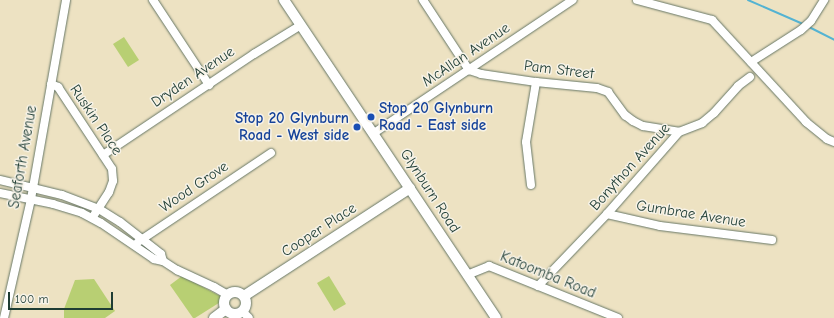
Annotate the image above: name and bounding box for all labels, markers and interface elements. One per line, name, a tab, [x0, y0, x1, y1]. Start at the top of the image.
street label: McAllan Avenue	[419, 19, 513, 91]
street label: Dryden Avenue	[148, 43, 238, 111]
street label: Pam Street	[523, 57, 595, 83]
street label: Ruskin Place	[66, 81, 126, 159]
place label: Stop 20 Glynburn Road - East side	[379, 99, 493, 134]
street label: Seaforth Avenue	[5, 104, 41, 210]
place label: Stop 20 Glynburn Road - West side	[235, 109, 349, 144]
marker: Stop 20 Glynburn Road - East side	[366, 112, 376, 122]
street label: Bonython Avenue	[586, 120, 674, 214]
marker: Stop 20 Glynburn Road - West side	[352, 122, 362, 132]
street label: Glynburn Road	[396, 146, 464, 236]
street label: Wood Grove	[156, 157, 232, 217]
street label: Gumbrae Avenue	[635, 196, 747, 232]
street label: Cooper Place	[278, 199, 360, 261]
street label: Katoomba Road	[498, 248, 598, 302]
scale bar	[10, 284, 115, 310]
text: 100 m	[15, 292, 48, 306]

